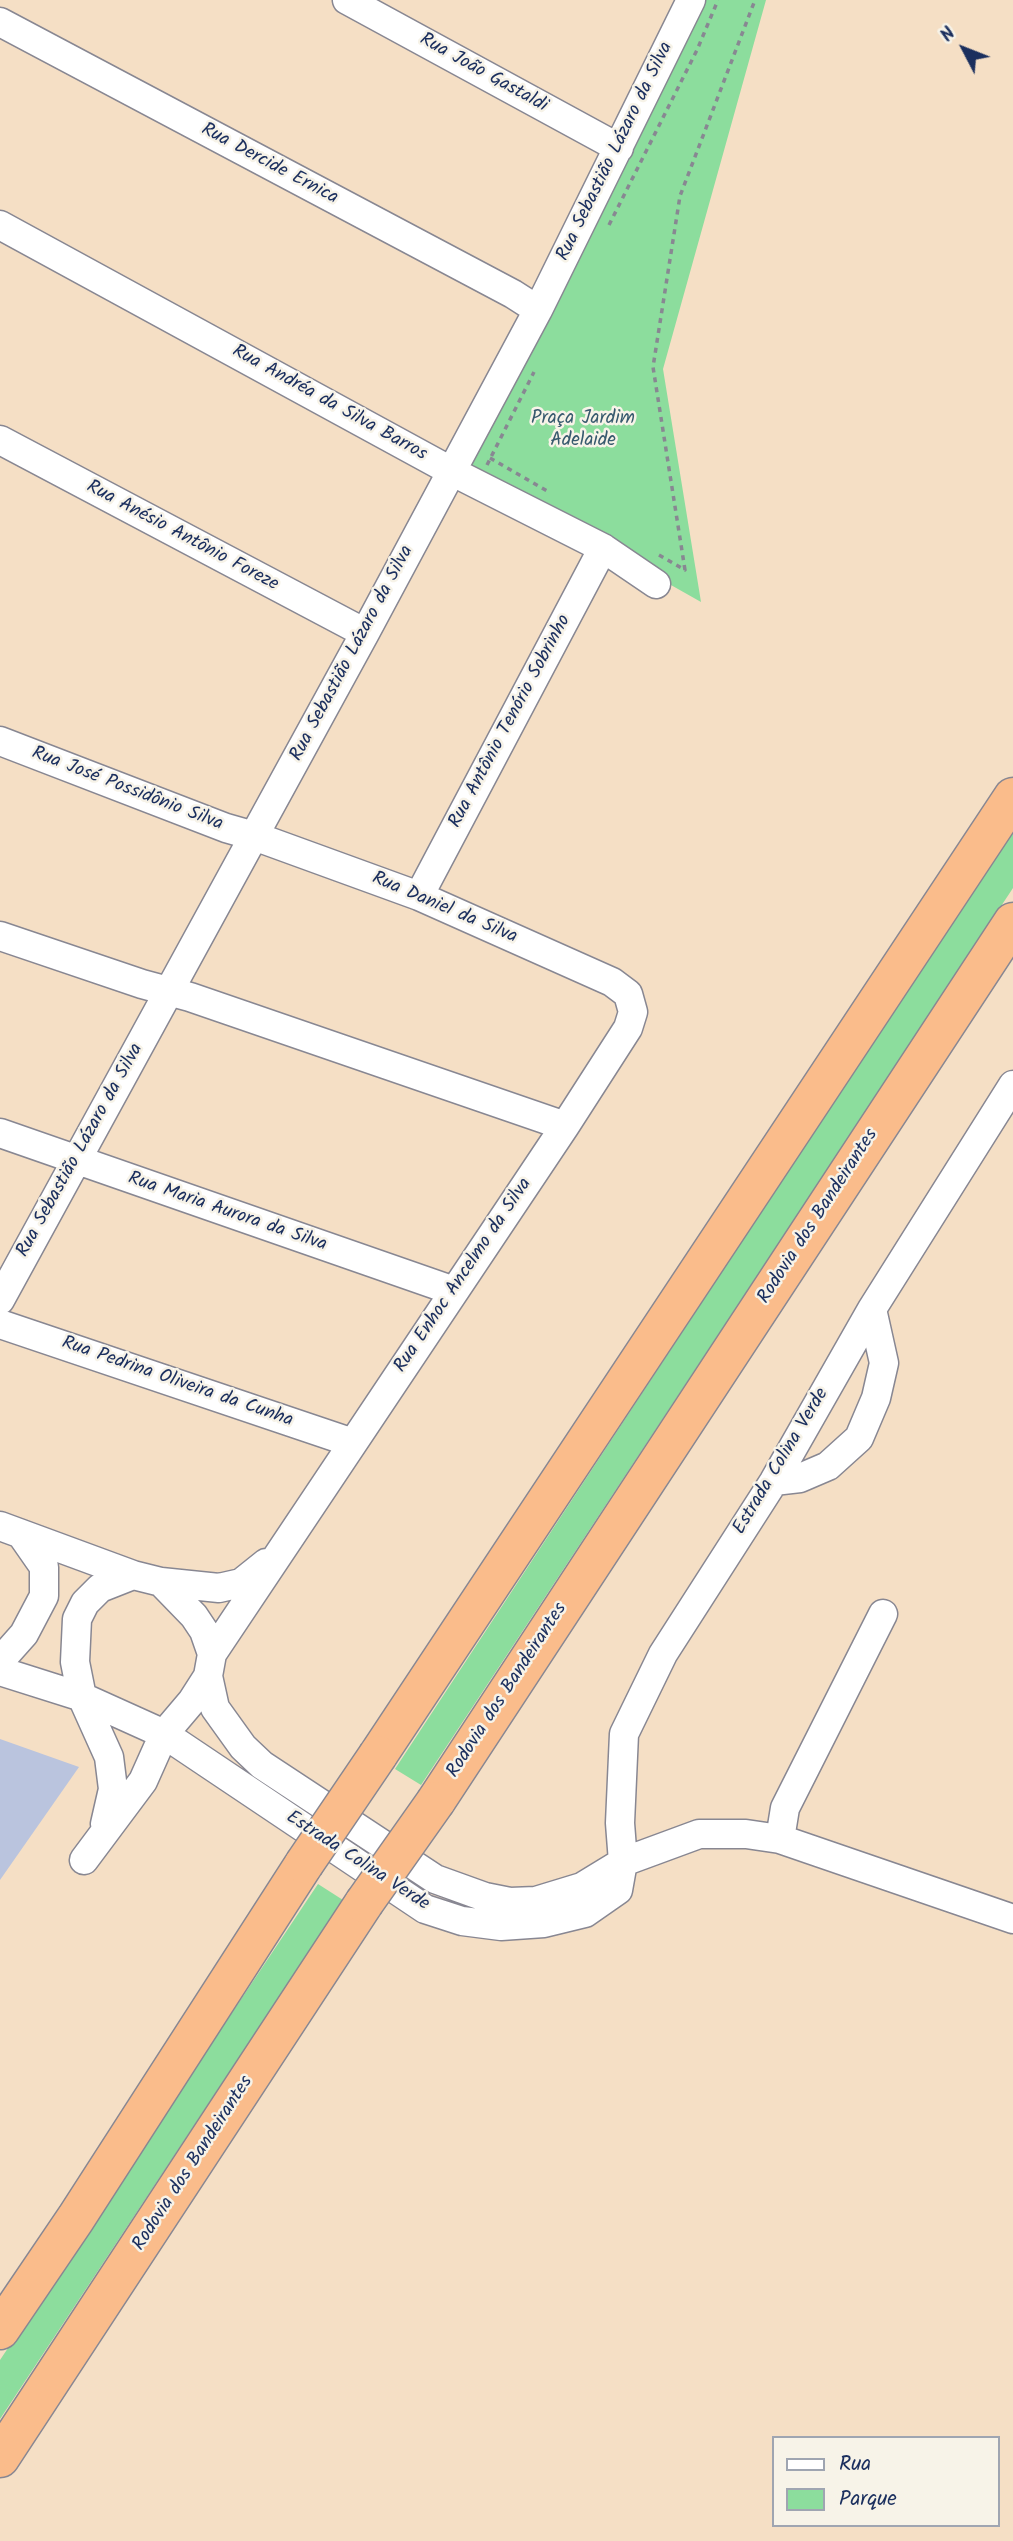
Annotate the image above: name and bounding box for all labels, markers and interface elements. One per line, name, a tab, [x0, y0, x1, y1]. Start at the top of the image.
north arrow	[929, 14, 999, 84]
text: N	[933, 20, 964, 49]
street label: Rua João Gastaldi	[415, 29, 551, 119]
street label: Rua Sebastião Lázaro da Silva	[553, 39, 679, 265]
street label: Rua Dercide Ernica	[197, 119, 341, 211]
street label: Rua Andréa da Silva Barros	[228, 341, 430, 467]
park label: Praça Jardim Adelaide	[531, 409, 635, 453]
street label: Rua Anésio Antônio Foreze	[82, 477, 282, 597]
street label: Rua Sebastião Lázaro da Silva	[286, 542, 420, 766]
street label: Rua Antônio Tenório Sobrinho	[445, 612, 577, 832]
street label: Rua José Possidônio Silva	[28, 743, 226, 837]
street label: Rua Daniel da Silva	[368, 868, 520, 950]
street label: Rua Sebastião Lázaro da Silva	[13, 1040, 149, 1262]
street label: Rodovia dos Bandeirantes	[754, 1125, 884, 1309]
street label: Rua Maria Aurora da Silva	[125, 1168, 329, 1258]
street label: Rua Enhoc Ancelmo da Silva	[390, 1174, 538, 1378]
street label: Rua Pedrina Oliveira da Cunha	[58, 1333, 296, 1433]
street label: Estrada Colina Verde	[729, 1385, 835, 1539]
street label: Rodovia dos Bandeirantes	[443, 1599, 573, 1783]
street label: Estrada Colina Verde	[281, 1807, 433, 1917]
street label: Rodovia dos Bandeirantes	[129, 2072, 259, 2256]
legend	[772, 2436, 999, 2527]
text: Rua	[839, 2448, 871, 2481]
text: Parque	[839, 2483, 897, 2516]

